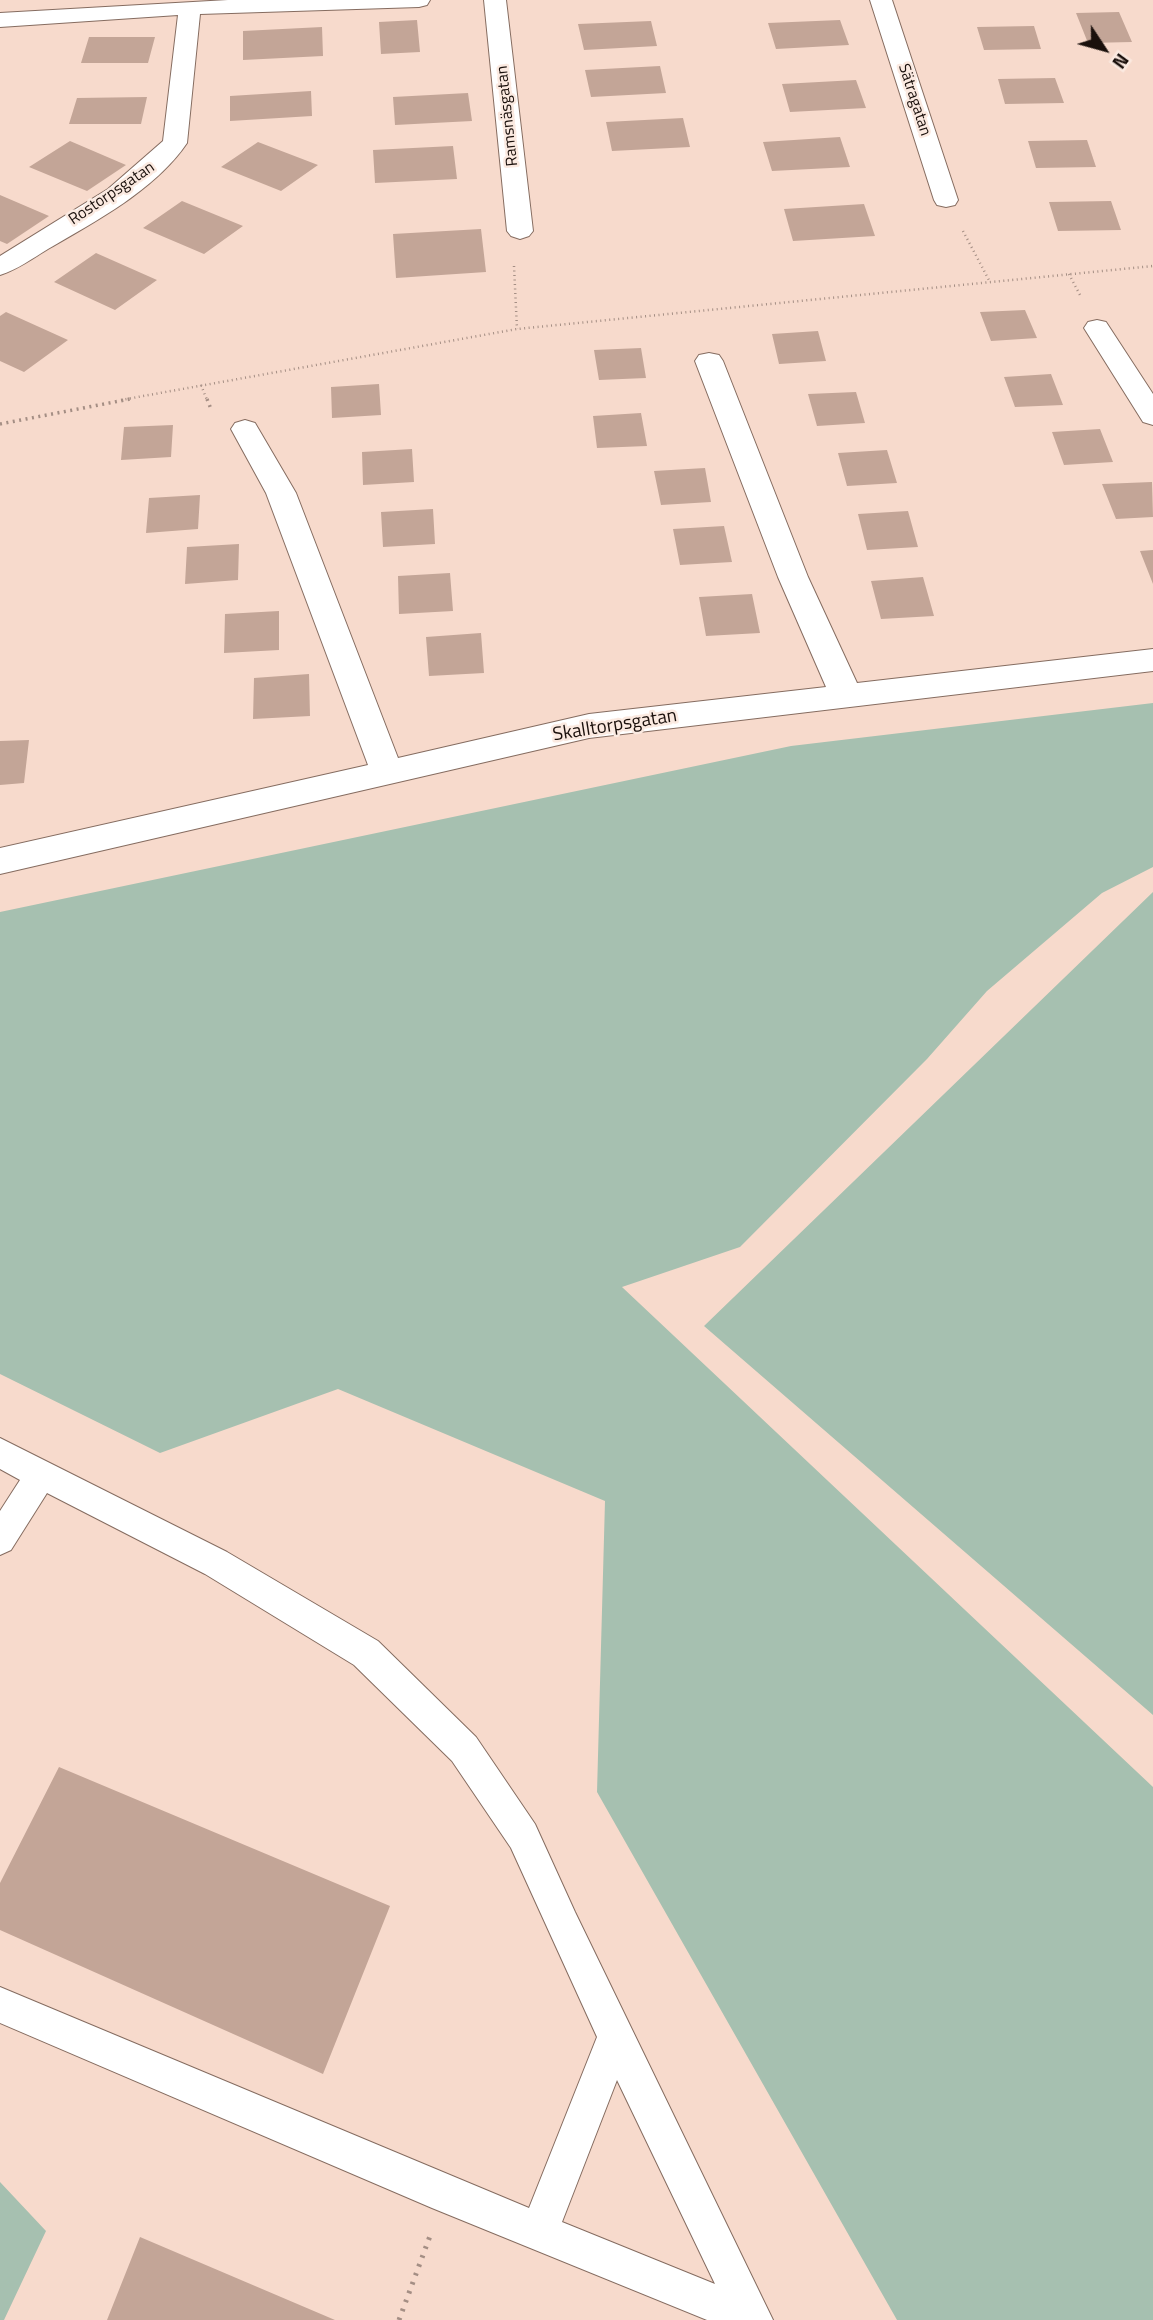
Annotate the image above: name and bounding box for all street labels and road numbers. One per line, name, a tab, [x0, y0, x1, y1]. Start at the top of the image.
street label: Sätragatan	[893, 62, 935, 138]
street label: Ramsnäsgatan	[493, 65, 523, 167]
street label: Rostorpsgatan	[65, 158, 159, 230]
street label: Skalltorpsgatan	[551, 705, 679, 747]

